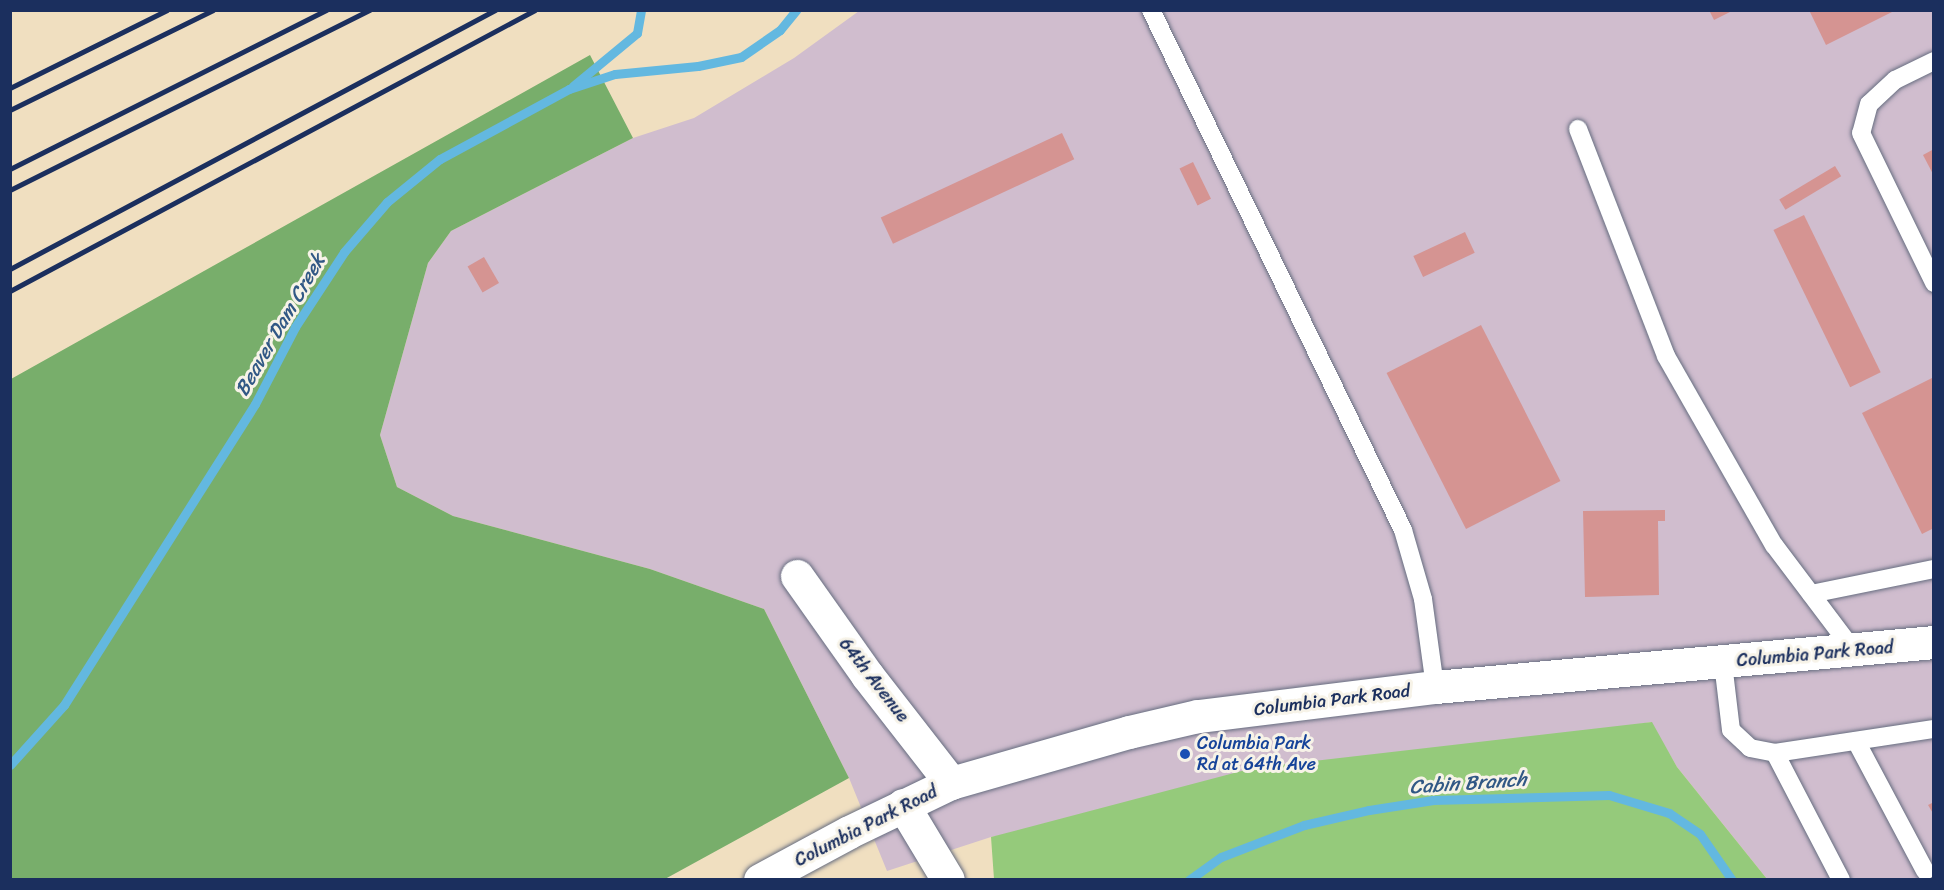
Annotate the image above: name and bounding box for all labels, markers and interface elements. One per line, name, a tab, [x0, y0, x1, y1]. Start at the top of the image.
water label: Beaver Dam Creek	[230, 250, 330, 400]
street label: 64th Avenue	[834, 634, 914, 726]
street label: Columbia Park Road	[1736, 636, 1894, 672]
street label: Columbia Park Road	[1253, 680, 1411, 720]
place label: Columbia Park Rd at 64th Ave	[1197, 733, 1317, 776]
marker: Columbia Park Rd at 64th Ave	[1178, 747, 1192, 761]
water label: Cabin Branch	[1409, 767, 1527, 799]
street label: Columbia Park Road	[791, 781, 941, 871]

